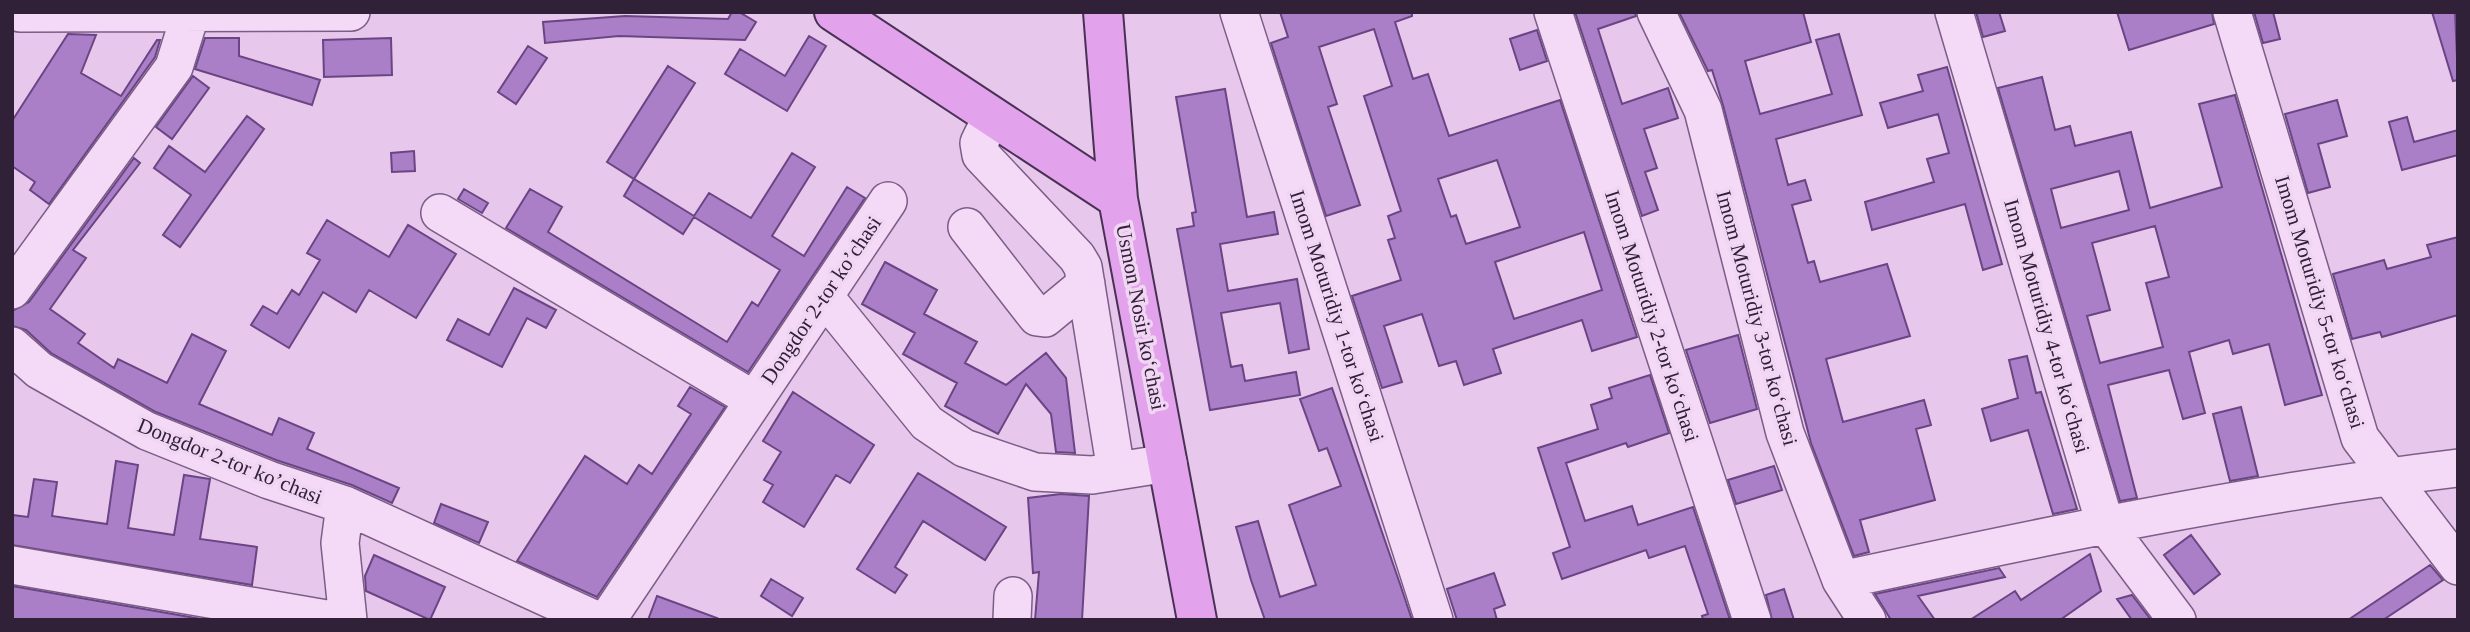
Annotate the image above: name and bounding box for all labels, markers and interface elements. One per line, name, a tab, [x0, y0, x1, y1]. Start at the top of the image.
street label: Imom Moturidiy 5-tor koʻchasi	[2270, 173, 2370, 431]
street label: Imom Moturidiy 1-tor koʻchasi	[1285, 187, 1389, 445]
street label: Imom Moturidiy 2-tor koʻchasi	[1600, 187, 1704, 445]
street label: Imom Moturidiy 3-tor koʻchasi	[1711, 188, 1803, 448]
street label: Imom Moturidiy 4-tor koʻchasi	[1999, 196, 2095, 456]
street label: Dongdor 2-tor koʼchasi	[756, 211, 886, 388]
street label: Usmon Nosir ko‘chasi	[1111, 222, 1171, 412]
street label: Dongdor 2-tor koʼchasi	[134, 413, 326, 509]

